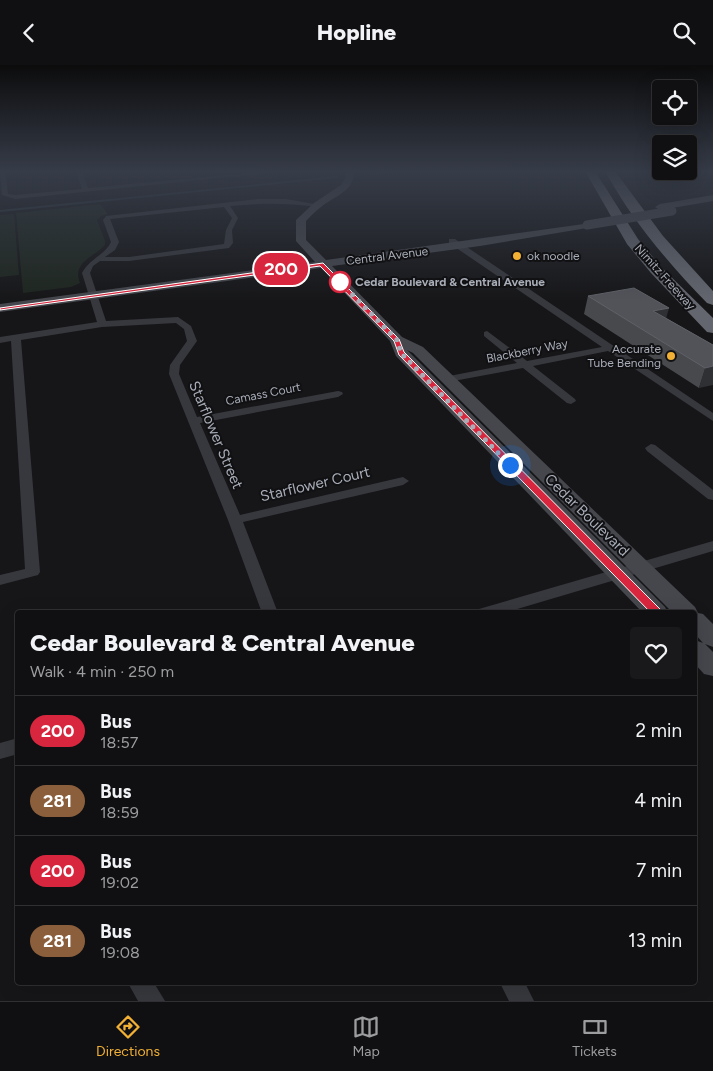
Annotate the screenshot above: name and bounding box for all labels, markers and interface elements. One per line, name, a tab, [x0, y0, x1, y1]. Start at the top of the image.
icon: back	[15, 19, 43, 47]
text: Hopline	[317, 19, 396, 46]
icon: search	[670, 19, 698, 47]
map controls	[652, 80, 697, 180]
button: locate	[652, 80, 697, 125]
button: layers	[652, 135, 697, 180]
street label: Nimitz Freeway	[632, 241, 699, 313]
street label: Central Avenue	[345, 244, 429, 268]
place label: ok noodle	[527, 249, 580, 263]
marker: ok noodle	[511, 250, 523, 262]
line badge: 200	[252, 253, 310, 285]
text: 200	[264, 258, 298, 280]
marker: Cedar Boulevard & Central Avenue	[329, 271, 351, 293]
place label: Cedar Boulevard & Central Avenue	[355, 275, 545, 289]
street label: Blackberry Way	[485, 336, 570, 366]
place label: Accurate Tube Bending	[588, 342, 661, 370]
marker: Accurate Tube Bending	[665, 350, 677, 362]
street label: Starflower Street	[185, 378, 247, 492]
street label: Camass Court	[224, 380, 302, 408]
your location	[498, 453, 523, 478]
street label: Starflower Court	[258, 463, 372, 505]
street label: Cedar Boulevard	[541, 470, 633, 560]
button: heart	[630, 627, 682, 679]
text: Cedar Boulevard & Central Avenue	[30, 628, 415, 657]
text: Walk · 4 min · 250 m	[30, 662, 174, 681]
text: Bus	[100, 710, 131, 733]
text: 2 min	[636, 719, 682, 742]
text: 200	[41, 720, 74, 742]
text: 18:57	[100, 733, 138, 752]
text: Bus	[100, 780, 131, 803]
text: 4 min	[634, 789, 682, 812]
text: 281	[43, 790, 72, 812]
text: 18:59	[100, 803, 139, 822]
text: Bus	[100, 850, 131, 873]
text: 7 min	[636, 859, 682, 882]
text: 200	[41, 860, 74, 882]
text: 19:02	[100, 873, 139, 892]
text: Bus	[100, 920, 131, 943]
text: 13 min	[628, 929, 682, 952]
text: 281	[43, 930, 72, 952]
text: 19:08	[100, 943, 140, 962]
tab: Directions	[96, 1013, 160, 1060]
tab: Map	[352, 1013, 380, 1060]
tab: Tickets	[572, 1013, 617, 1060]

